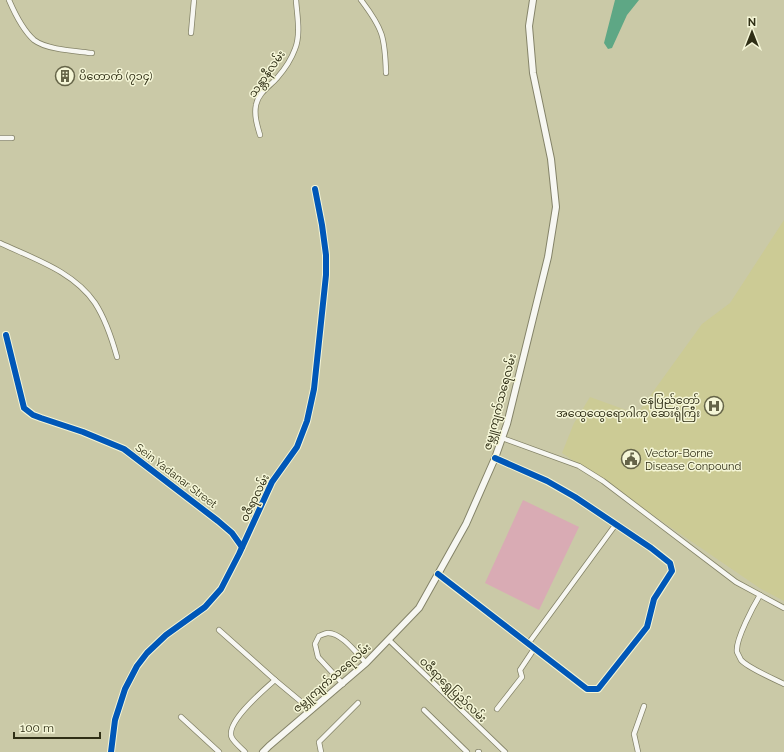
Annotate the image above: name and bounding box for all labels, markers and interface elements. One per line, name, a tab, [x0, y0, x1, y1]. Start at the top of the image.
north arrow	[732, 12, 772, 52]
text: N	[748, 16, 756, 29]
street label: သန္တာနီလမ်း	[245, 47, 290, 101]
building icon: ပိတောက် (၇၁၄)	[54, 65, 76, 87]
place label: ပိတောက် (၇၁၄)	[79, 69, 152, 85]
street label: ဇမ္ဘူကျက်သရေလမ်း	[480, 352, 521, 452]
place label: နေပြည်တော် အထွေထွေရောဂါကု ဆေးရုံကြီး	[556, 393, 700, 422]
hospital icon: နေပြည်တော် အထွေထွေရောဂါကု ဆေးရုံကြီး	[703, 395, 725, 417]
street label: Sein Yadanar Street	[133, 441, 220, 511]
place label: Vector-Borne Disease Conpound	[645, 447, 741, 473]
public building icon: Vector-Borne Disease Conpound	[620, 448, 642, 470]
street label: ဝဇီရာလမ်း	[237, 472, 274, 525]
street label: ဇမ္ဘူကျက်သရေလမ်း	[290, 640, 375, 717]
street label: ဝဇီရာရွှေပြည်လမ်း	[416, 654, 490, 727]
scale bar	[14, 714, 100, 740]
text: 100 m	[20, 721, 54, 735]

